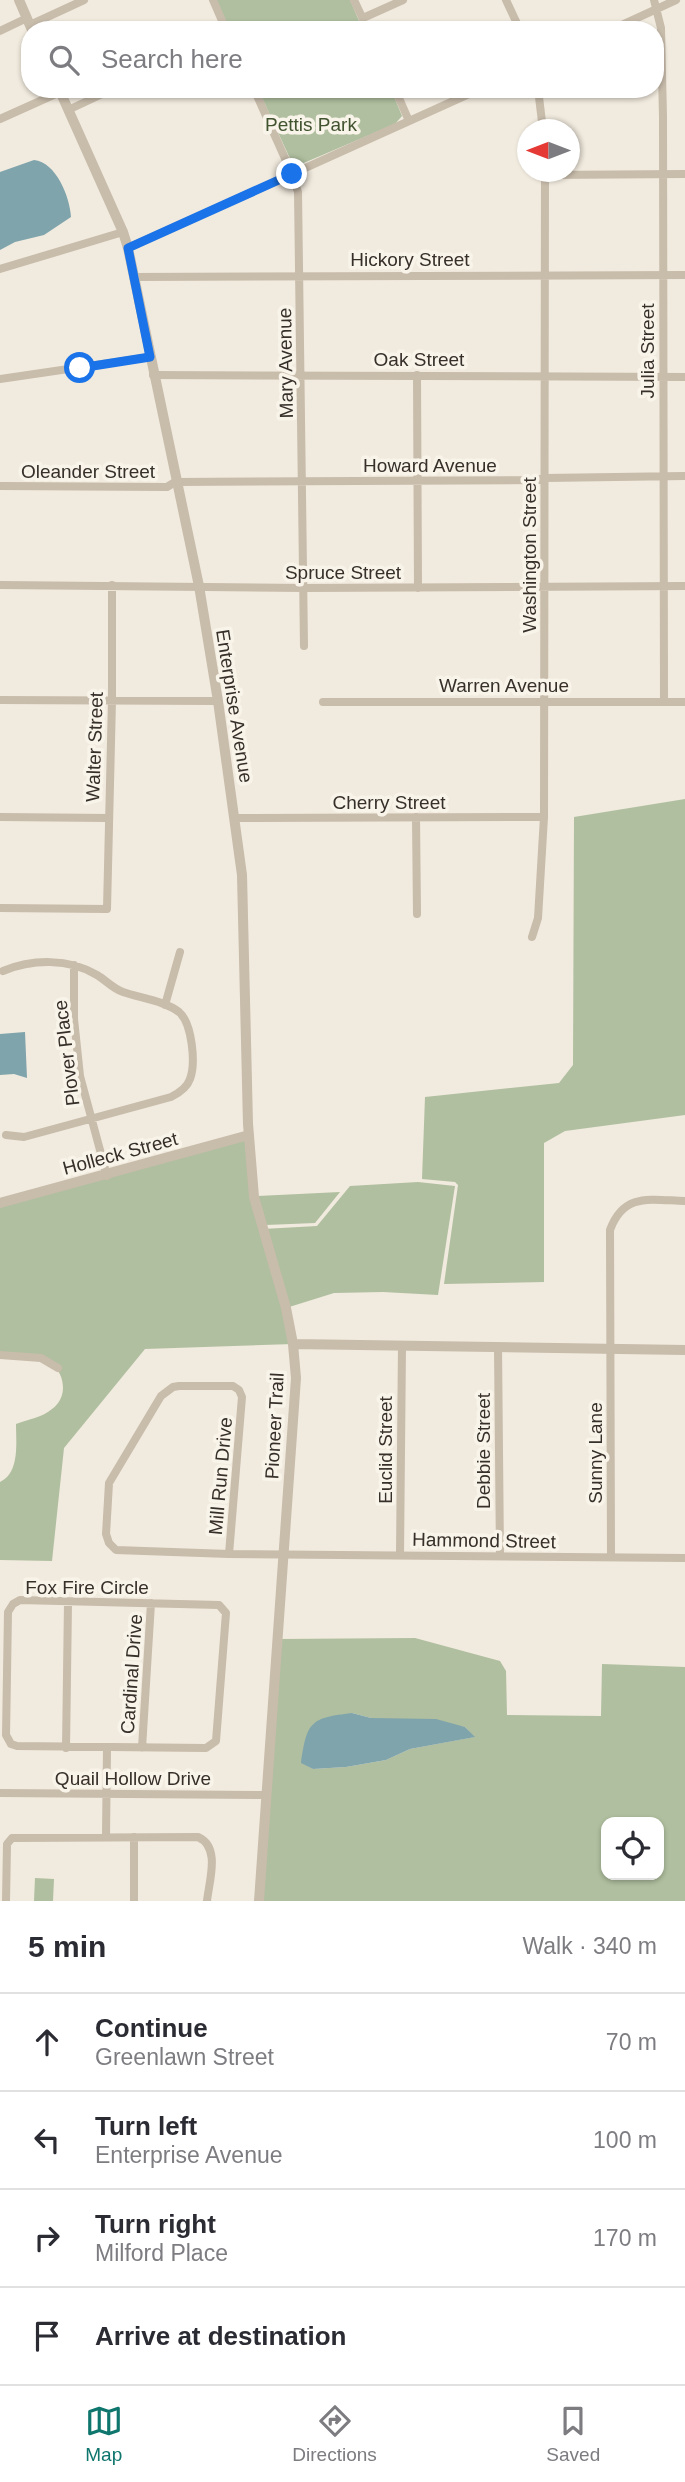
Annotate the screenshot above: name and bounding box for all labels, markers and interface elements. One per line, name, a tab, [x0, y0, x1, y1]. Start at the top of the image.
search box	[21, 21, 664, 98]
icon: search	[45, 41, 83, 79]
text: Search here	[101, 44, 243, 74]
park label: Pettis Park	[265, 114, 357, 135]
north arrow	[517, 119, 580, 182]
route end	[276, 158, 307, 189]
street label: Hickory Street	[350, 249, 470, 270]
street label: Julia Street	[637, 303, 658, 399]
street label: Mary Avenue	[274, 308, 297, 418]
street label: Oak Street	[374, 349, 465, 370]
route start	[64, 352, 95, 383]
street label: Howard Avenue	[363, 455, 497, 476]
street label: Oleander Street	[21, 461, 156, 482]
street label: Washington Street	[519, 476, 540, 633]
street label: Spruce Street	[285, 562, 402, 583]
street label: Enterprise Avenue	[212, 628, 257, 784]
street label: Warren Avenue	[439, 675, 569, 696]
street label: Walter Street	[82, 691, 107, 802]
street label: Cherry Street	[333, 792, 446, 813]
street label: Plover Place	[50, 999, 83, 1107]
street label: Holleck Street	[60, 1128, 181, 1179]
street label: Pioneer Trail	[261, 1372, 288, 1480]
street label: Debbie Street	[473, 1392, 494, 1509]
street label: Euclid Street	[375, 1395, 396, 1504]
street label: Sunny Lane	[585, 1402, 606, 1504]
street label: Mill Run Drive	[205, 1416, 236, 1536]
street label: Hammond Street	[412, 1529, 557, 1552]
street label: Fox Fire Circle	[25, 1577, 149, 1598]
street label: Cardinal Drive	[117, 1613, 146, 1735]
street label: Quail Hollow Drive	[55, 1768, 211, 1789]
map controls	[601, 1817, 664, 1880]
button: locate	[601, 1817, 664, 1880]
text: 5 min	[28, 1930, 106, 1963]
text: Walk · 340 m	[522, 1933, 657, 1959]
text: Continue	[95, 2013, 208, 2043]
icon: ahead	[28, 2023, 66, 2061]
text: 70 m	[606, 2029, 657, 2055]
text: Greenlawn Street	[95, 2044, 274, 2070]
text: Turn left	[95, 2111, 197, 2141]
icon: left	[28, 2121, 66, 2159]
text: 100 m	[593, 2127, 657, 2153]
text: Enterprise Avenue	[95, 2142, 283, 2168]
text: Turn right	[95, 2209, 216, 2239]
icon: right	[28, 2219, 66, 2257]
text: 170 m	[593, 2225, 657, 2251]
text: Milford Place	[95, 2240, 228, 2266]
icon: arrive	[28, 2317, 66, 2355]
text: Arrive at destination	[95, 2321, 346, 2351]
tab: Map	[85, 2402, 123, 2466]
tab: Directions	[292, 2402, 377, 2466]
tab: Saved	[546, 2402, 600, 2466]

